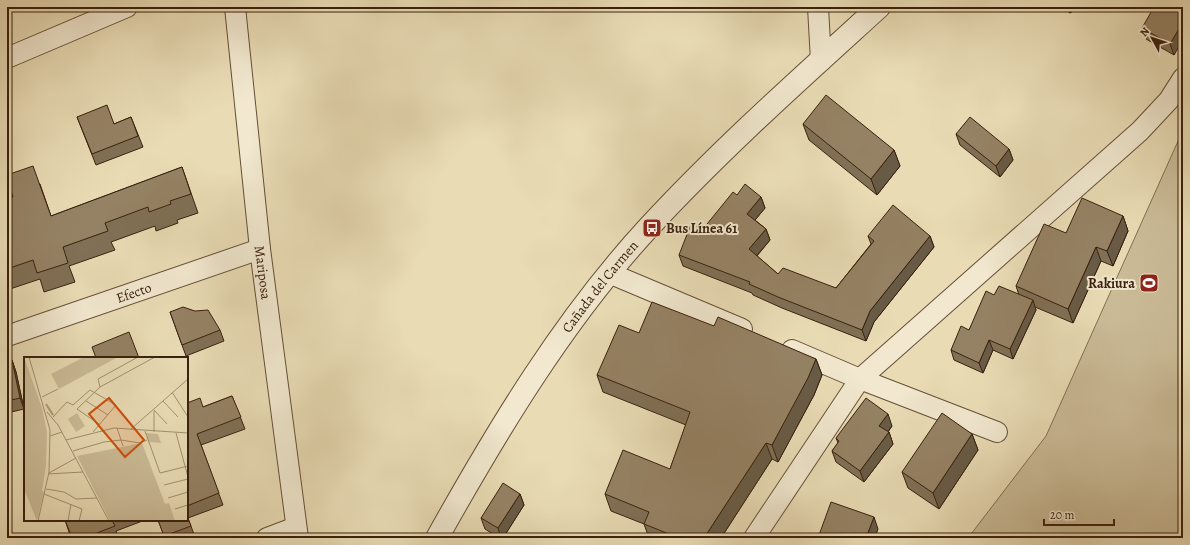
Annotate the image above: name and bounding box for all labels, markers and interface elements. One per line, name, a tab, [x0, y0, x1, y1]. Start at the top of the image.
north arrow	[1132, 18, 1172, 58]
text: N	[1136, 24, 1153, 40]
bus stop icon: Bus Línea 61	[641, 217, 663, 239]
place label: Bus Línea 61	[666, 219, 737, 238]
street label: Cañada del Carmen	[557, 236, 642, 336]
street label: Mariposa	[250, 244, 276, 301]
sports icon: Rakiura	[1138, 272, 1160, 294]
place label: Rakiura	[1088, 274, 1135, 293]
street label: Efecto	[114, 278, 154, 307]
inset map	[24, 357, 188, 521]
scale bar	[1044, 501, 1114, 527]
text: 20 m	[1050, 507, 1074, 523]

